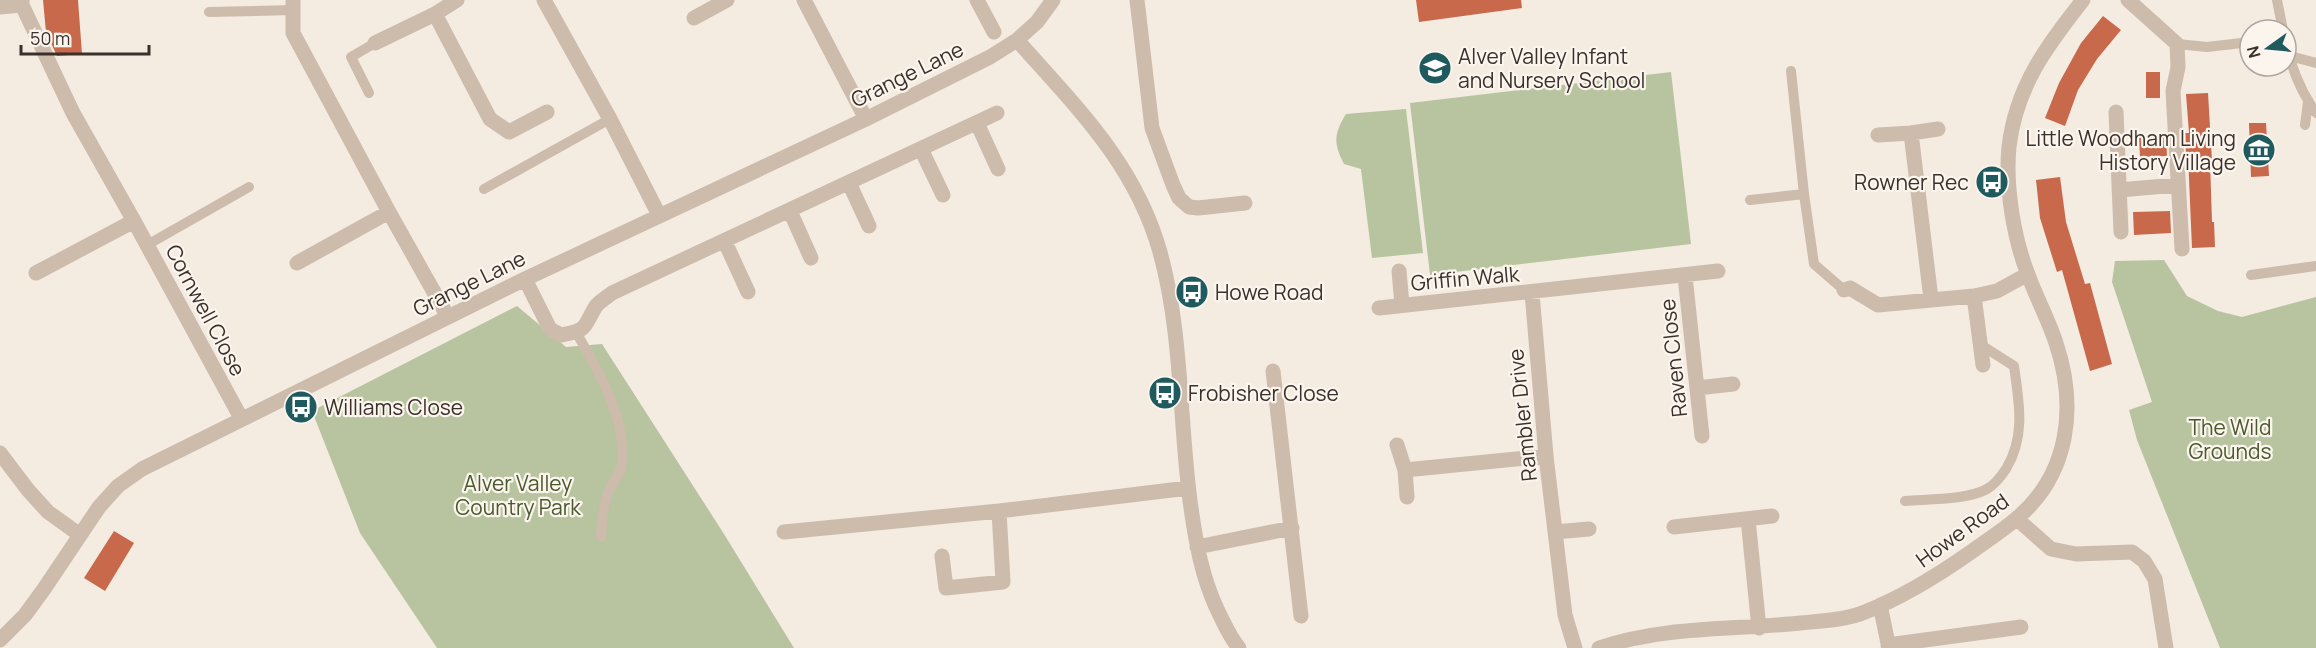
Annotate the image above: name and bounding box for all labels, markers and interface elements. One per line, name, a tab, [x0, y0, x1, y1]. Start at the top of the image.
scale bar	[21, 18, 148, 56]
north arrow	[2238, 18, 2298, 78]
text: 50 m	[30, 26, 70, 50]
street label: Grange Lane	[846, 35, 968, 113]
place label: Alver Valley Infant and Nursery School	[1458, 42, 1646, 94]
text: N	[2241, 43, 2266, 60]
school or university icon: Alver Valley Infant and Nursery School	[1417, 50, 1453, 86]
place label: Little Woodham Living History Village	[2026, 124, 2236, 176]
museum icon: Little Woodham Living History Village	[2241, 132, 2277, 168]
bus stop icon: Rowner Rec	[1974, 164, 2010, 200]
place label: Rowner Rec	[1854, 168, 1969, 196]
street label: Cornwell Close	[160, 239, 252, 381]
street label: Grange Lane	[408, 244, 530, 322]
street label: Griffin Walk	[1410, 259, 1521, 297]
bus stop icon: Howe Road	[1174, 274, 1210, 310]
place label: Howe Road	[1215, 278, 1323, 306]
street label: Raven Close	[1653, 297, 1693, 419]
street label: Rambler Drive	[1501, 347, 1543, 483]
bus stop icon: Frobisher Close	[1147, 375, 1183, 411]
place label: Frobisher Close	[1188, 379, 1339, 407]
bus stop icon: Williams Close	[283, 389, 319, 425]
place label: Williams Close	[324, 393, 463, 421]
park label: The Wild Grounds	[2189, 413, 2271, 465]
park label: Alver Valley Country Park	[455, 469, 581, 521]
street label: Howe Road	[1910, 487, 2014, 573]

